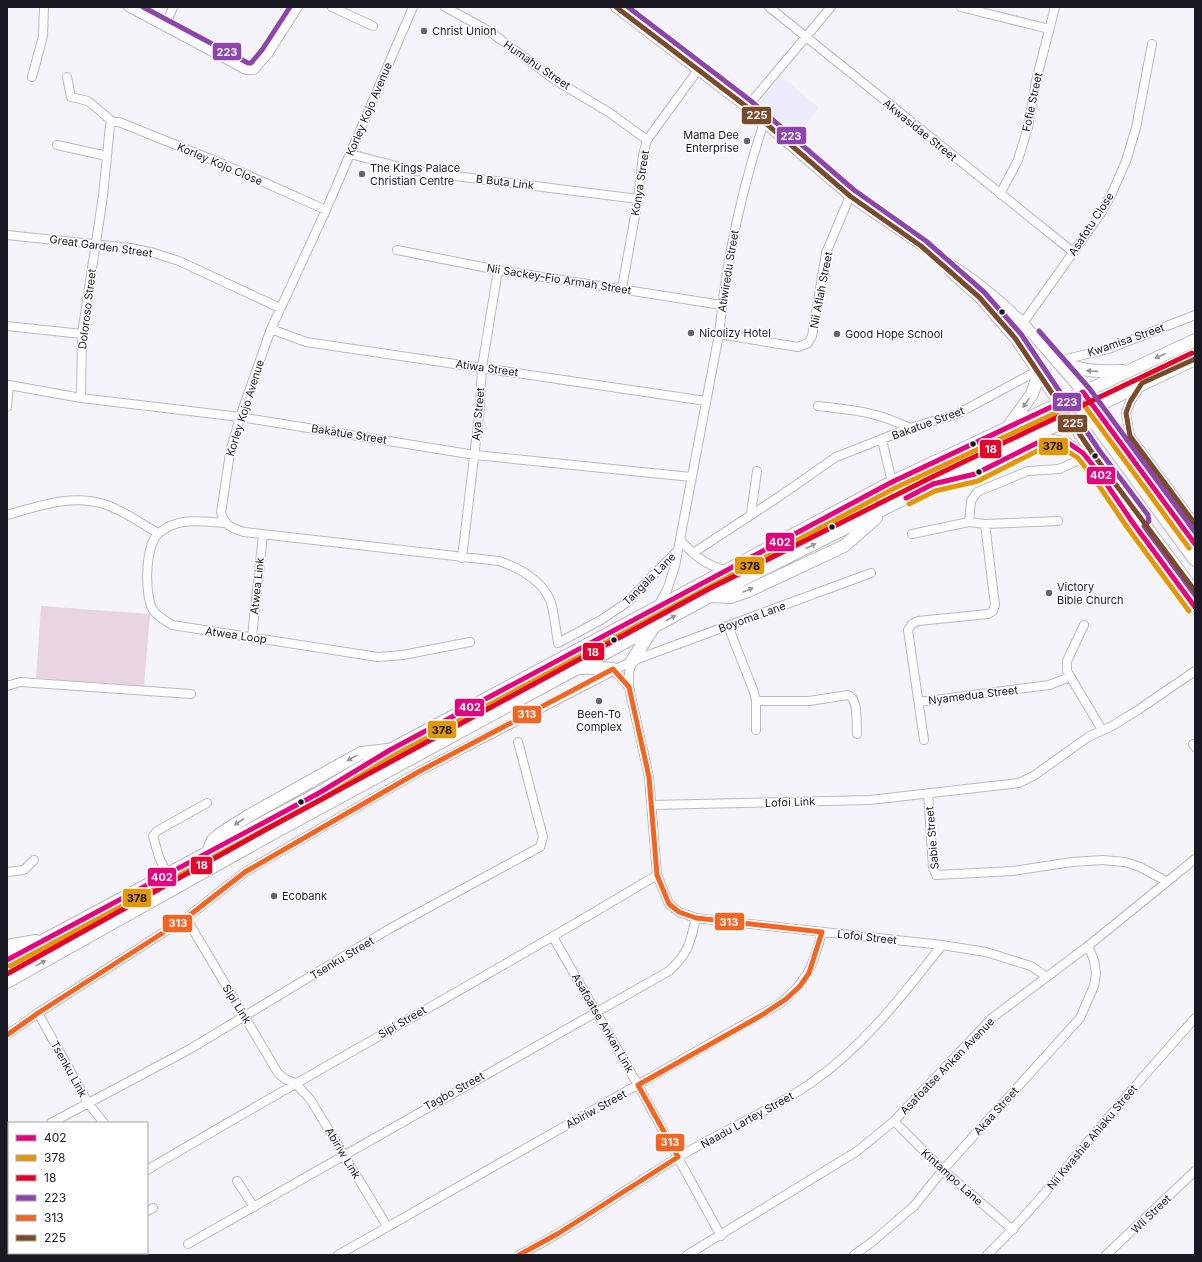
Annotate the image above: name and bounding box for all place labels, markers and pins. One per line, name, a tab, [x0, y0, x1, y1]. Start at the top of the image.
place label: Christ Union	[432, 24, 496, 38]
marker: Christ Union	[419, 26, 429, 36]
place label: Mama Dee Enterprise	[683, 128, 739, 155]
marker: Mama Dee Enterprise	[742, 136, 752, 146]
place label: The Kings Palace Christian Centre	[370, 161, 460, 188]
marker: The Kings Palace Christian Centre	[357, 169, 367, 179]
unlabelled marker	[997, 307, 1007, 317]
place label: Nicolizy Hotel	[699, 326, 771, 340]
place label: Good Hope School	[845, 327, 943, 341]
marker: Nicolizy Hotel	[686, 328, 696, 338]
marker: Good Hope School	[832, 329, 842, 339]
unlabelled marker	[968, 439, 978, 449]
unlabelled marker	[1090, 451, 1100, 461]
unlabelled marker	[974, 467, 984, 477]
unlabelled marker	[827, 522, 837, 532]
place label: Victory Bible Church	[1057, 580, 1124, 607]
marker: Victory Bible Church	[1044, 588, 1054, 598]
unlabelled marker	[609, 635, 619, 645]
marker: Been-To Complex	[594, 696, 604, 706]
place label: Been-To Complex	[576, 707, 622, 734]
unlabelled marker	[296, 797, 306, 807]
place label: Ecobank	[282, 889, 327, 903]
marker: Ecobank	[269, 891, 279, 901]

